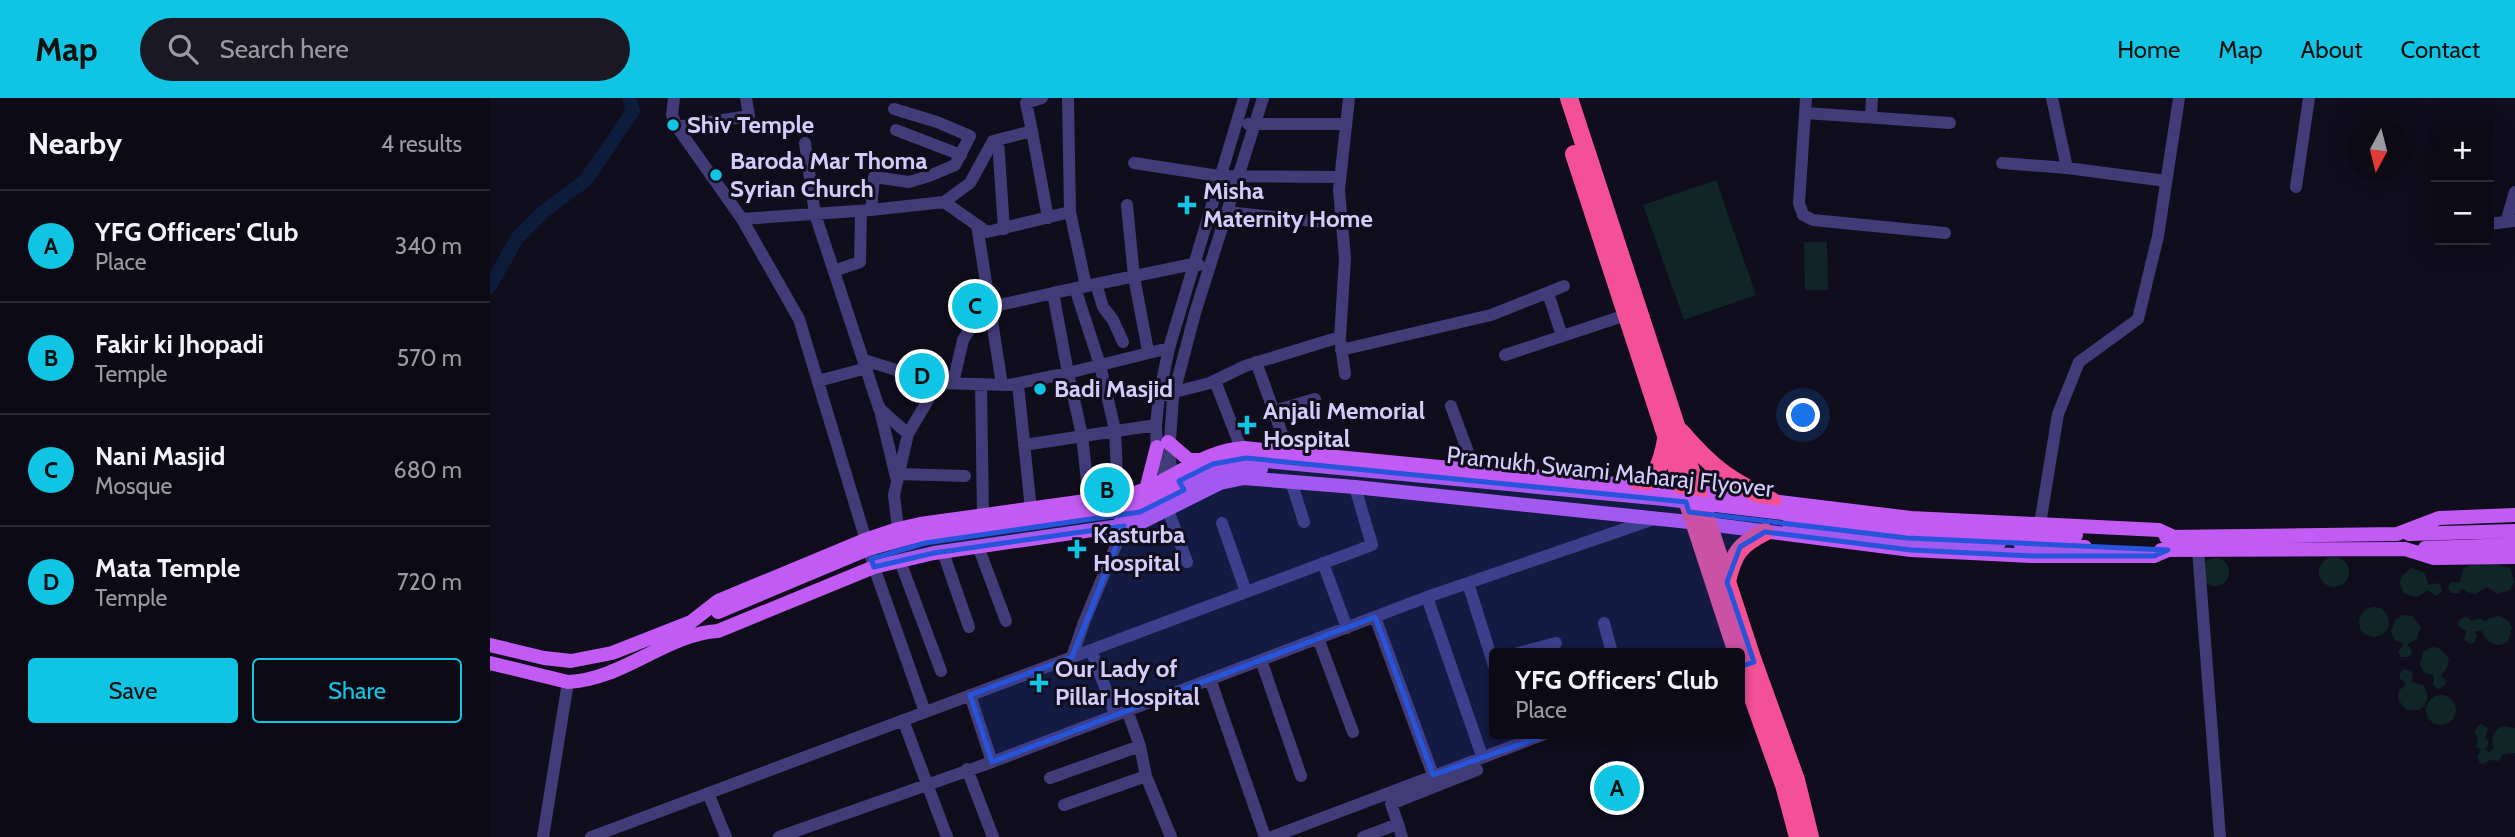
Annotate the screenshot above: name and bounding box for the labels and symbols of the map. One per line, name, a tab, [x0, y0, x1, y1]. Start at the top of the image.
place label: Shiv Temple	[687, 110, 814, 139]
marker: Shiv Temple	[665, 117, 681, 133]
north arrow	[2347, 119, 2410, 182]
place label: Baroda Mar Thoma Syrian Church	[730, 146, 927, 203]
marker: Baroda Mar Thoma Syrian Church	[708, 167, 724, 183]
place label: Misha Maternity Home	[1203, 176, 1373, 233]
marker: Misha Maternity Home	[1177, 195, 1197, 215]
pin: C	[952, 280, 998, 332]
pin: D	[899, 350, 945, 402]
place label: Badi Masjid	[1054, 374, 1173, 403]
marker: Badi Masjid	[1032, 381, 1048, 397]
place label: Anjali Memorial Hospital	[1263, 396, 1425, 453]
your location	[1786, 398, 1820, 432]
marker: Anjali Memorial Hospital	[1237, 415, 1257, 435]
street label: Pramukh Swami Maharaj Flyover	[1445, 440, 1775, 503]
pin: B	[1084, 464, 1130, 516]
place label: Kasturba Hospital	[1093, 520, 1185, 577]
marker: Kasturba Hospital	[1067, 539, 1087, 559]
place label: Our Lady of Pillar Hospital	[1055, 654, 1200, 711]
marker: Our Lady of Pillar Hospital	[1029, 673, 1049, 693]
pin: A	[1594, 762, 1640, 814]

